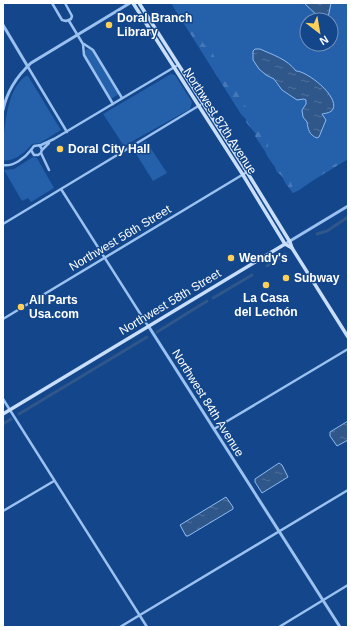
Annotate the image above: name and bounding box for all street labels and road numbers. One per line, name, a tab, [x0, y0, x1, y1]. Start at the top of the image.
street label: Northwest 87th Avenue	[180, 65, 260, 177]
street label: Northwest 56th Street	[67, 202, 174, 274]
street label: Northwest 58th Street	[117, 266, 224, 338]
street label: Northwest 84th Avenue	[169, 347, 247, 460]

